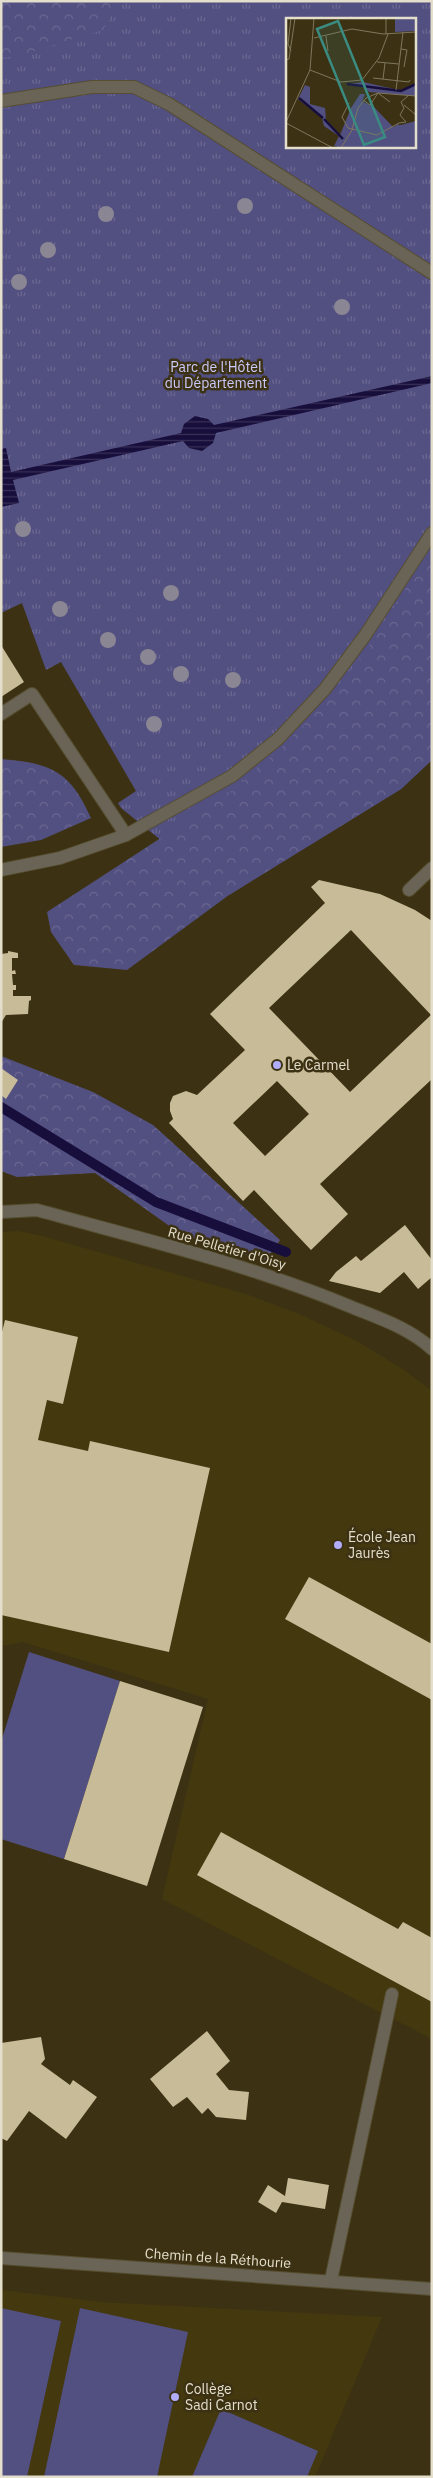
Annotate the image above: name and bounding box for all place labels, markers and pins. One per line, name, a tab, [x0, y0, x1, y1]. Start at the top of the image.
place label: Le Carmel	[287, 1056, 350, 1074]
marker: Le Carmel	[271, 1059, 283, 1071]
place label: École Jean Jaurès	[348, 1527, 416, 1562]
marker: École Jean Jaurès	[332, 1539, 344, 1551]
place label: Collège Sadi Carnot	[185, 2380, 258, 2414]
marker: Collège Sadi Carnot	[169, 2391, 181, 2403]

